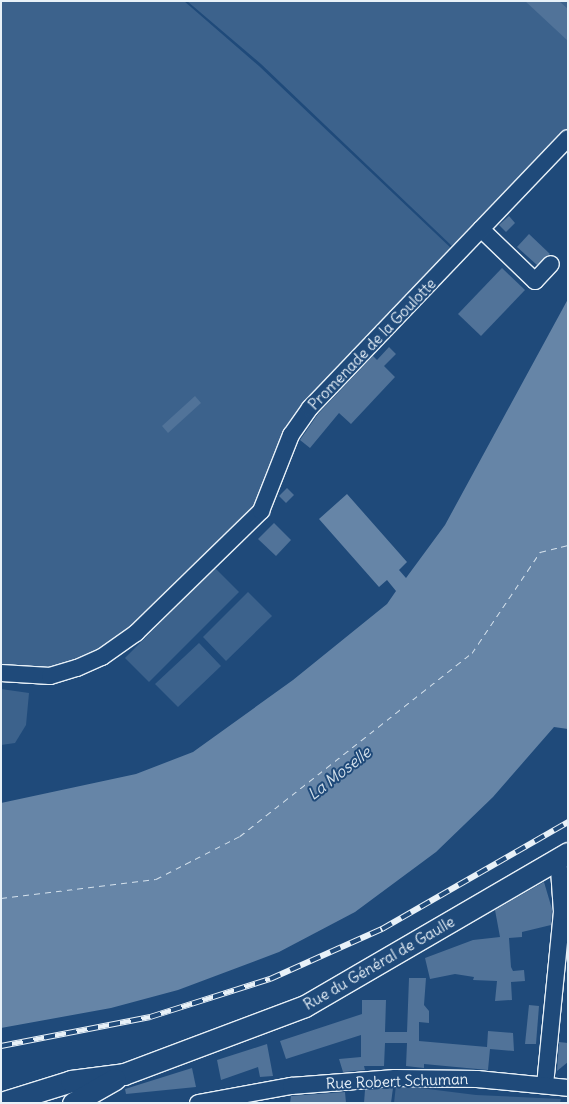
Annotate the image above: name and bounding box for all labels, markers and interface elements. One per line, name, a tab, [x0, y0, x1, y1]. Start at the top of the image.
street label: Promenade de la Goulotte	[304, 274, 440, 414]
water label: La Moselle	[304, 742, 374, 804]
street label: Rue du Général de Gaulle	[300, 912, 458, 1014]
street label: Rue Robert Schuman	[325, 1070, 469, 1092]

